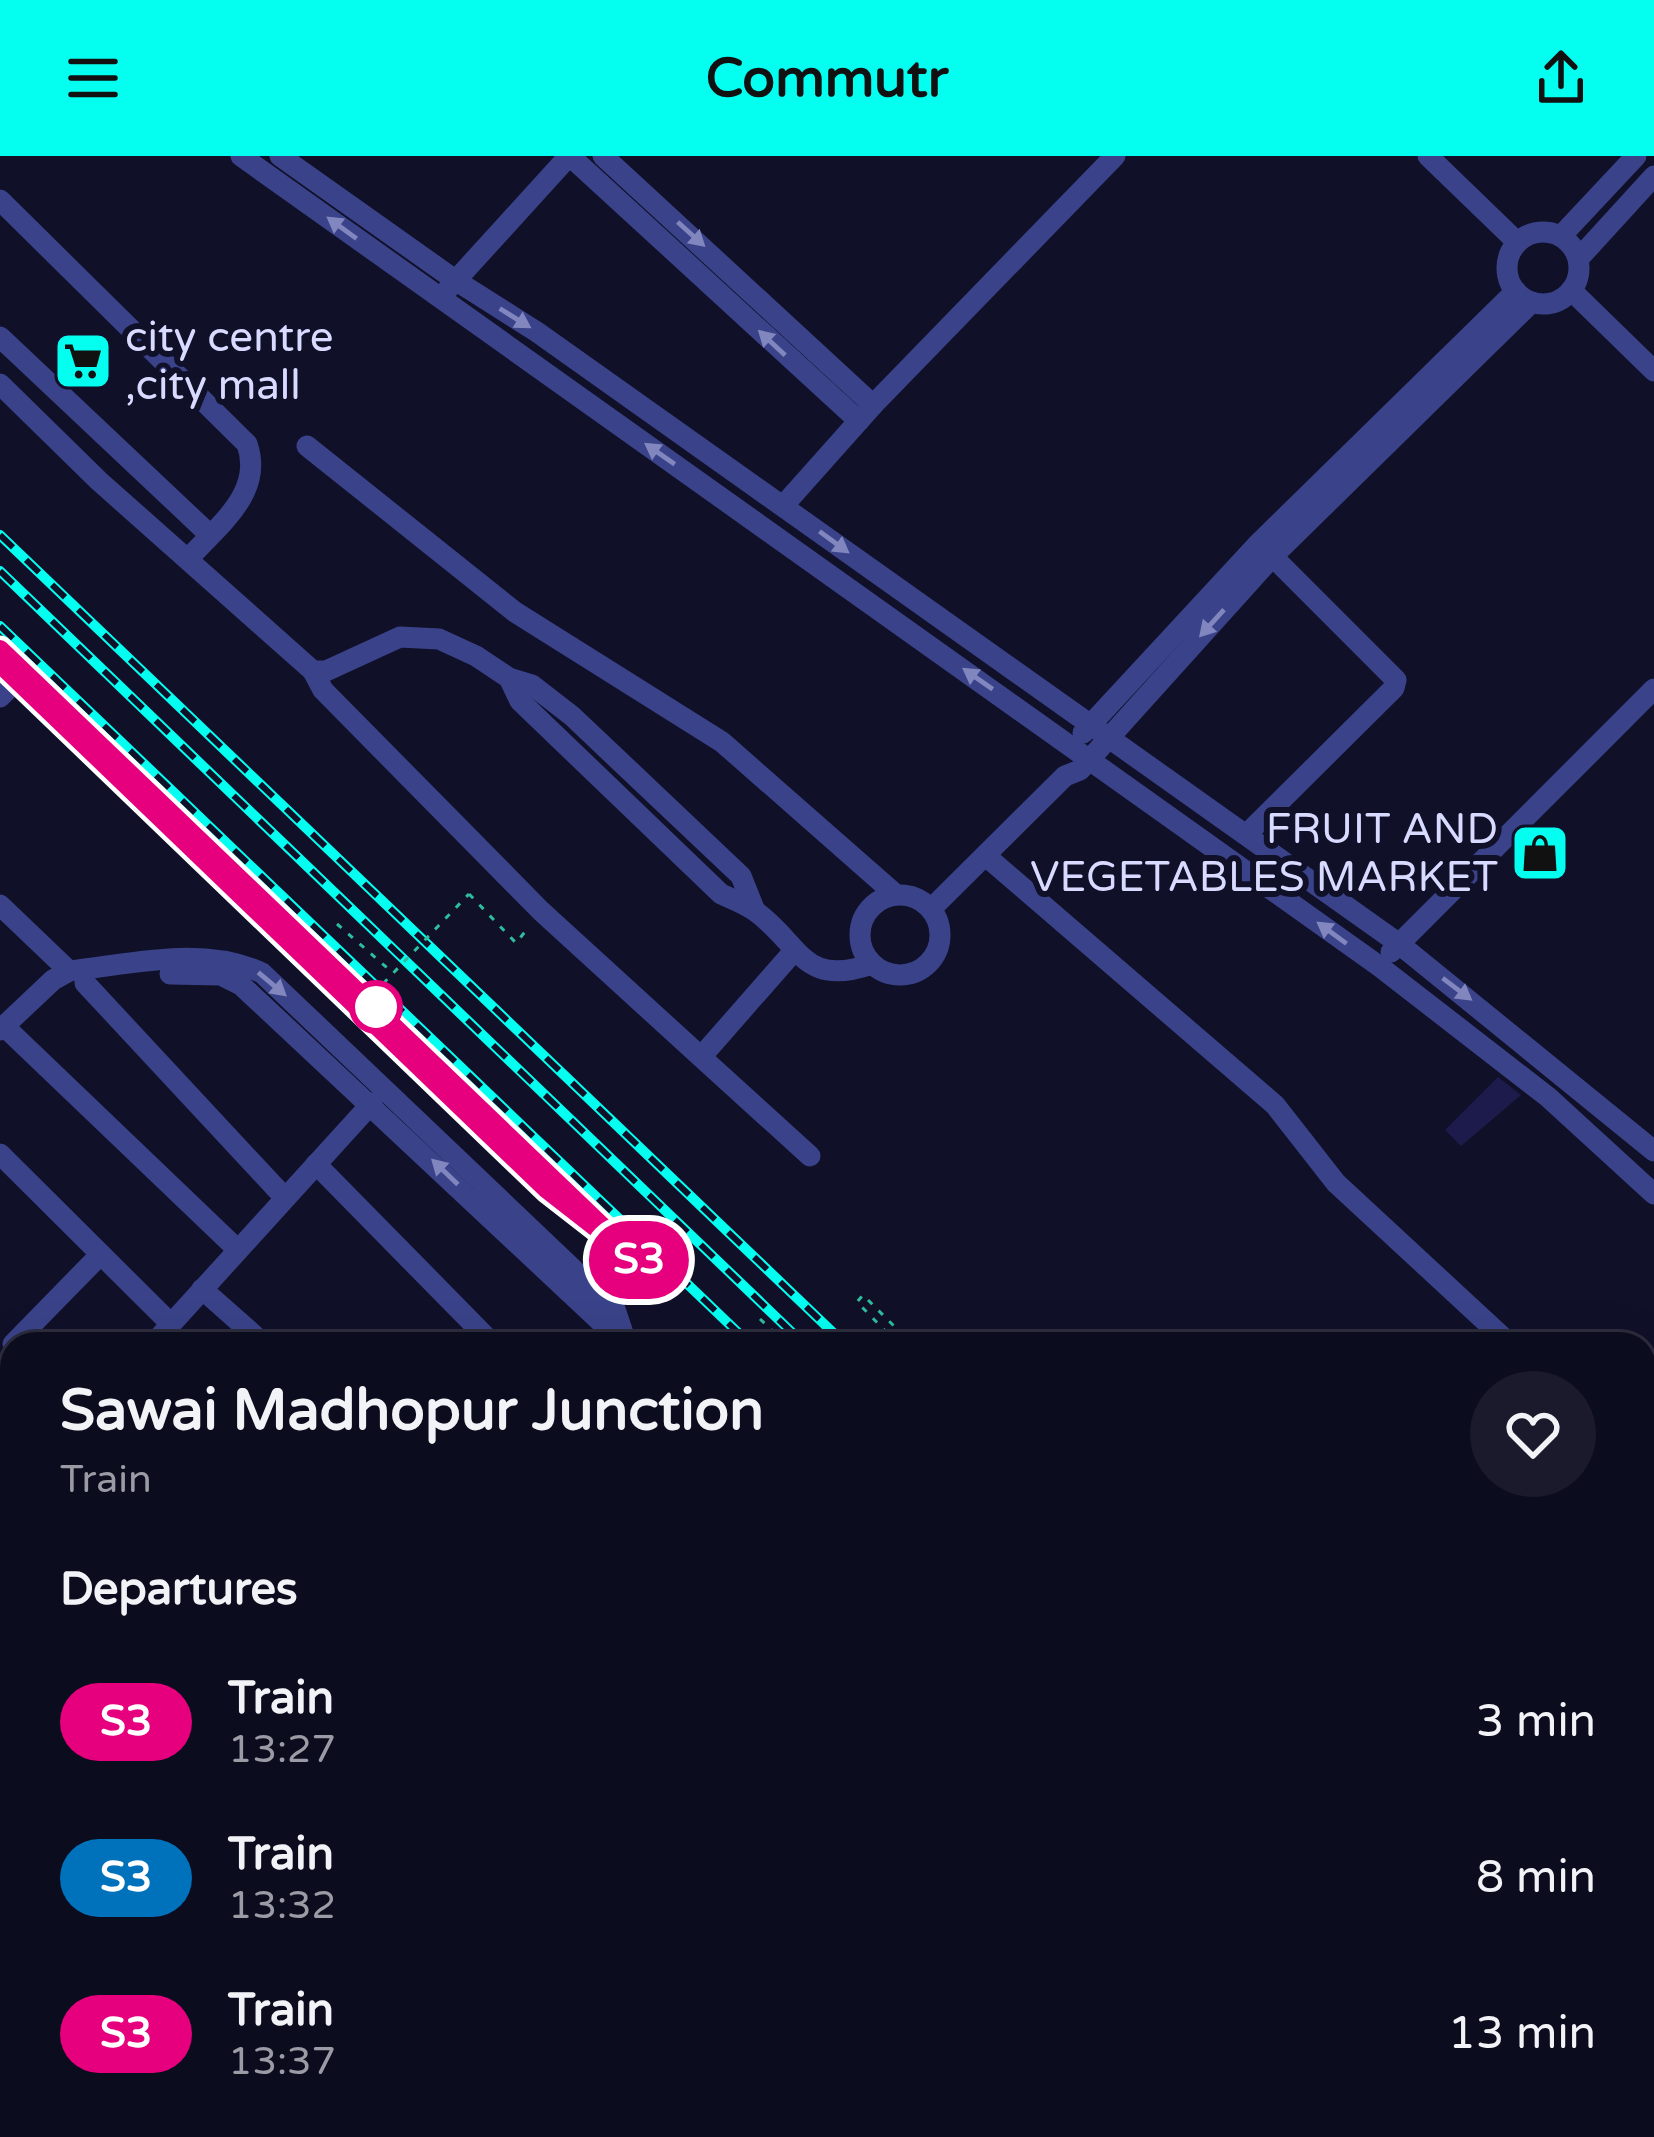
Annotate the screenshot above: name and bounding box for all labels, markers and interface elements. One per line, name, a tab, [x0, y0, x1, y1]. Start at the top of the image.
icon: menu	[60, 45, 126, 111]
icon: share	[1528, 45, 1594, 111]
text: Commutr	[706, 46, 948, 111]
one-way arrow	[326, 217, 358, 240]
one-way arrow	[676, 220, 705, 247]
one-way arrow	[498, 306, 531, 328]
place label: city centre ,city mall	[125, 312, 334, 411]
one-way arrow	[758, 329, 787, 357]
supermarket icon: city centre ,city mall	[52, 330, 114, 392]
one-way arrow	[644, 443, 676, 466]
one-way arrow	[818, 530, 850, 553]
one-way arrow	[1199, 608, 1226, 637]
one-way arrow	[962, 668, 994, 692]
place label: FRUIT AND VEGETABLES MARKET	[1030, 804, 1498, 903]
shop icon: FRUIT AND VEGETABLES MARKET	[1509, 822, 1571, 884]
one-way arrow	[1316, 921, 1348, 945]
one-way arrow	[257, 970, 287, 996]
one-way arrow	[1442, 976, 1473, 1000]
unlabelled marker	[351, 982, 401, 1032]
one-way arrow	[431, 1159, 460, 1187]
line badge: S3	[585, 1221, 693, 1299]
text: S3	[613, 1234, 665, 1285]
button: heart	[1470, 1371, 1596, 1497]
text: Sawai Madhopur Junction	[60, 1377, 764, 1445]
text: Train	[60, 1456, 152, 1503]
text: Departures	[60, 1563, 298, 1617]
text: Train	[228, 1672, 334, 1726]
text: 3 min	[1476, 1695, 1596, 1749]
text: S3	[100, 1696, 152, 1747]
text: 13:27	[228, 1726, 336, 1773]
text: Train	[228, 1828, 334, 1882]
text: 8 min	[1476, 1851, 1596, 1905]
text: S3	[100, 1852, 152, 1903]
text: 13:32	[228, 1882, 336, 1929]
text: Train	[228, 1984, 334, 2038]
text: 13 min	[1448, 2007, 1596, 2061]
text: S3	[100, 2008, 152, 2059]
text: 13:37	[228, 2038, 336, 2085]

